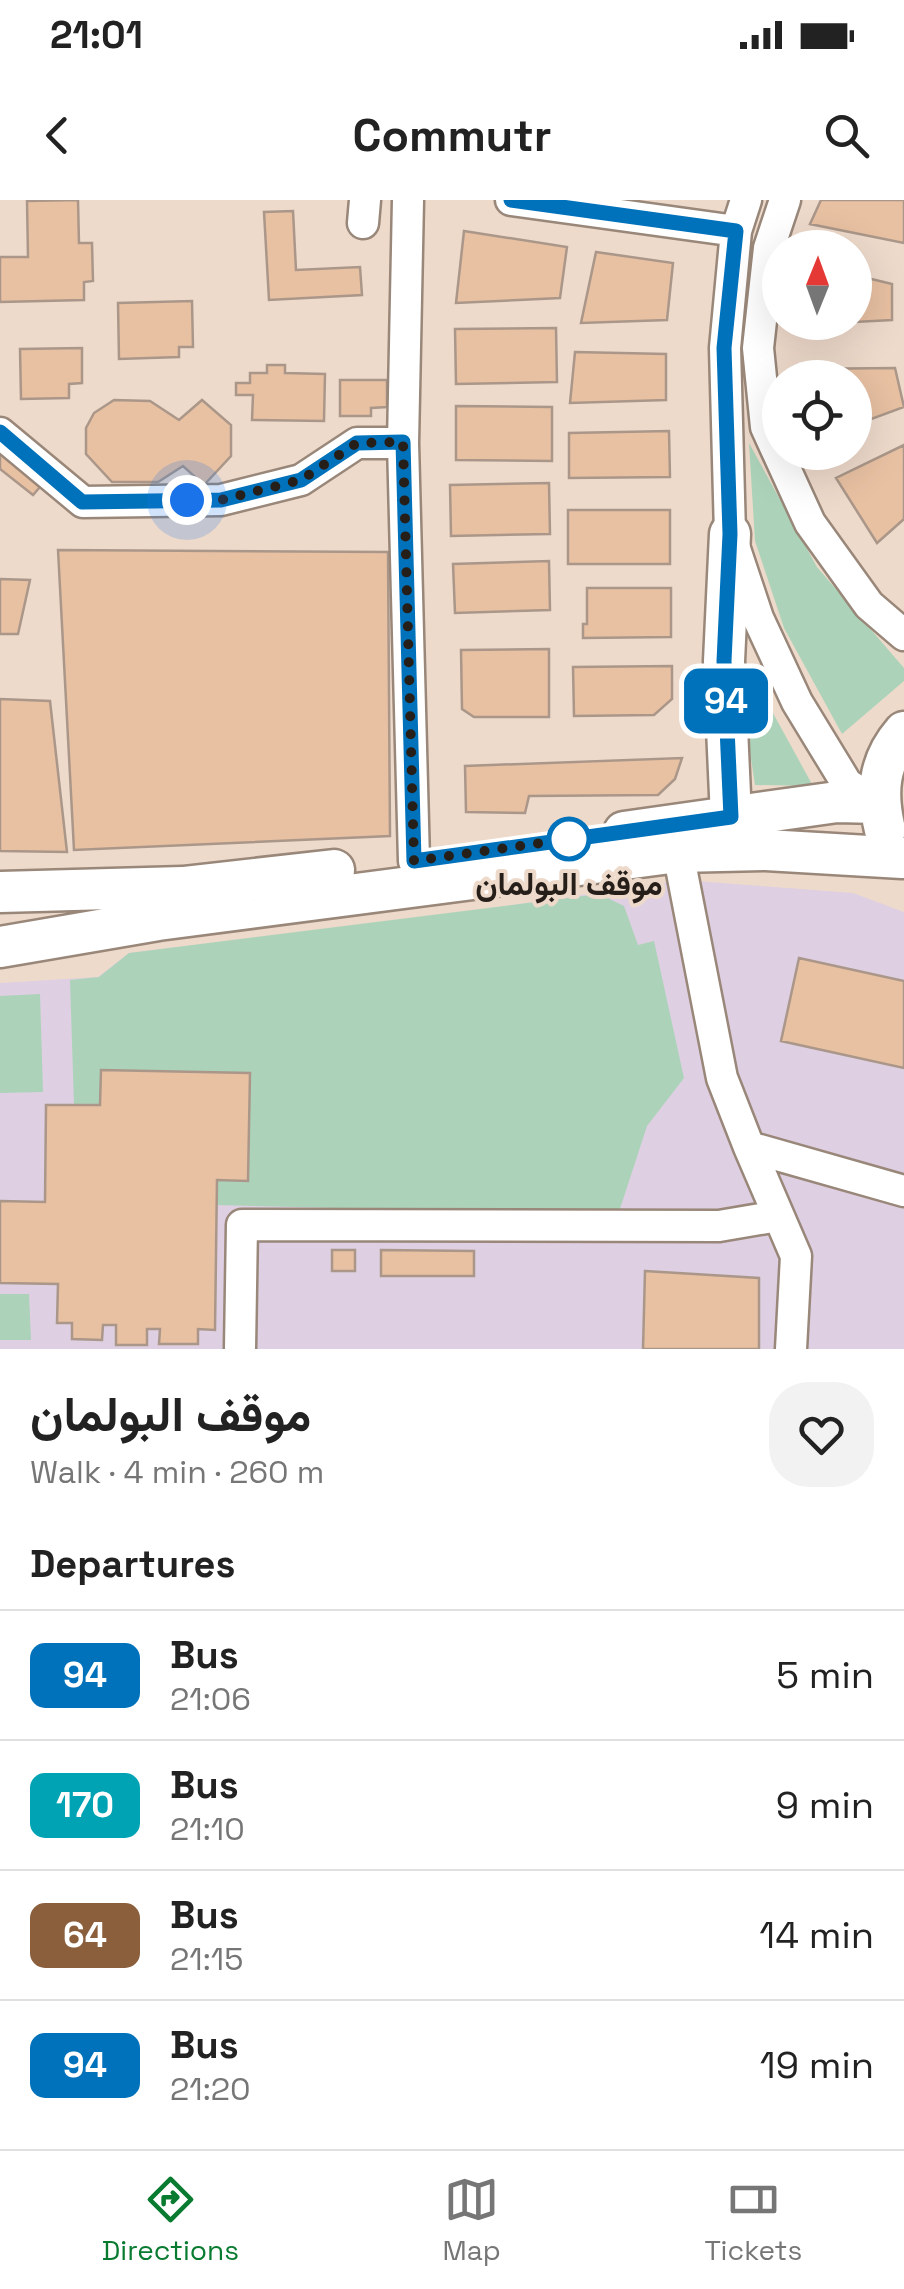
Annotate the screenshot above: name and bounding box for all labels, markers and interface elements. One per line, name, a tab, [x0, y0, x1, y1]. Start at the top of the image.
text: 21:01	[50, 11, 143, 59]
text: Commutr	[352, 107, 552, 164]
icon: back	[30, 108, 85, 163]
icon: search	[819, 108, 874, 163]
north arrow	[762, 230, 872, 340]
map controls	[762, 230, 872, 470]
button: locate	[762, 360, 872, 470]
your location	[162, 475, 212, 525]
line badge: 94	[681, 668, 771, 734]
text: 94	[704, 679, 748, 723]
marker: موقف البولمان	[548, 818, 590, 860]
place label: موقف البولمان	[475, 864, 663, 904]
button: heart	[769, 1382, 874, 1487]
text: موقف البولمان	[30, 1384, 311, 1445]
text: Walk · 4 min · 260 m	[30, 1452, 324, 1492]
text: Departures	[30, 1540, 235, 1588]
text: Bus	[170, 1631, 239, 1679]
text: 5 min	[776, 1651, 874, 1699]
text: 94	[63, 1653, 107, 1697]
text: 21:06	[170, 1679, 251, 1719]
text: Bus	[170, 1761, 239, 1809]
text: 9 min	[776, 1781, 874, 1829]
text: 170	[56, 1783, 114, 1827]
text: 21:10	[170, 1809, 245, 1849]
text: Bus	[170, 1891, 239, 1939]
text: 14 min	[759, 1911, 874, 1959]
text: 64	[63, 1913, 107, 1957]
text: 21:15	[170, 1939, 243, 1979]
text: Bus	[170, 2021, 239, 2069]
text: 19 min	[760, 2041, 874, 2089]
text: 94	[63, 2043, 107, 2087]
text: 21:20	[170, 2069, 251, 2109]
tab: Directions	[102, 2172, 239, 2268]
tab: Map	[443, 2172, 501, 2268]
tab: Tickets	[704, 2172, 802, 2268]

